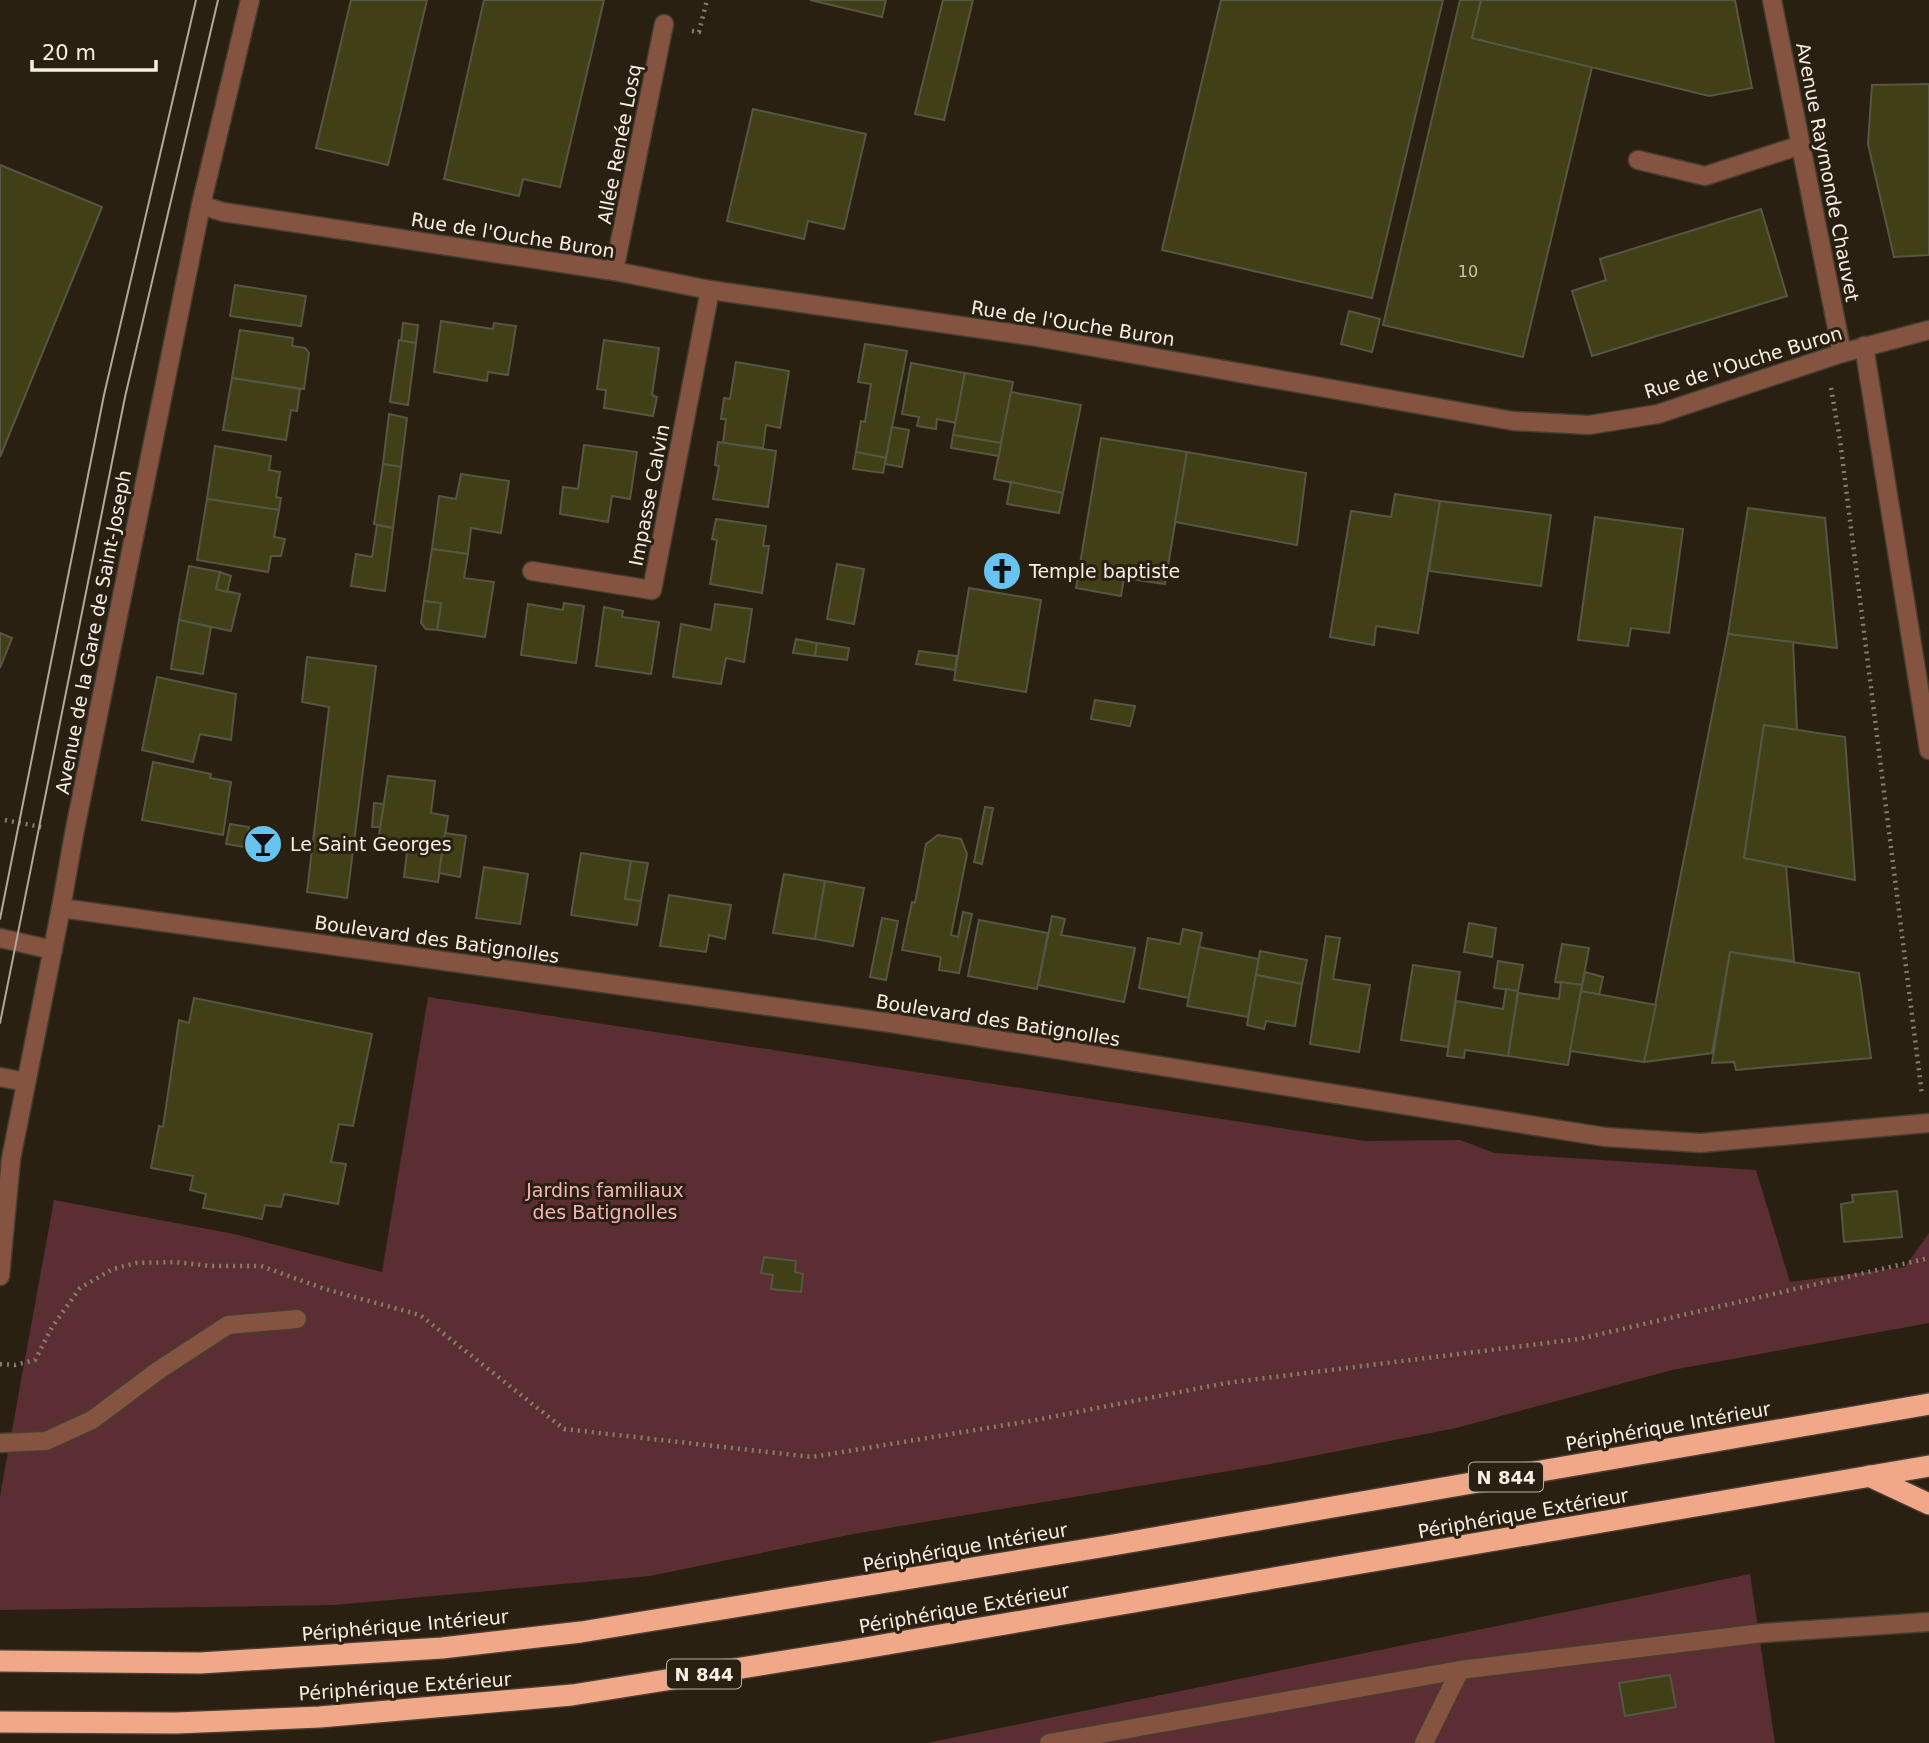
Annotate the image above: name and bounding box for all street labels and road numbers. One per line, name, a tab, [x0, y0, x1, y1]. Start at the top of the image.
street label: Avenue Raymonde Chauvet	[1792, 40, 1864, 304]
street label: Allée Renée Losq	[593, 62, 645, 226]
street label: Rue de l'Ouche Buron	[410, 208, 616, 262]
street label: Rue de l'Ouche Buron	[970, 296, 1176, 350]
street label: Rue de l'Ouche Buron	[1641, 321, 1845, 403]
street label: Impasse Calvin	[624, 422, 674, 568]
street label: Avenue de la Gare de Saint-Joseph	[51, 468, 135, 796]
street label: Boulevard des Batignolles	[313, 911, 561, 967]
street label: Boulevard des Batignolles	[874, 990, 1122, 1050]
street label: Périphérique Intérieur	[1564, 1397, 1772, 1455]
road number: N 844	[1469, 1462, 1543, 1492]
street label: Périphérique Extérieur	[1416, 1484, 1630, 1542]
street label: Périphérique Intérieur	[861, 1518, 1069, 1576]
street label: Périphérique Extérieur	[857, 1579, 1071, 1637]
street label: Périphérique Intérieur	[301, 1605, 510, 1645]
road number: N 844	[667, 1660, 741, 1688]
street label: Périphérique Extérieur	[298, 1668, 512, 1704]

